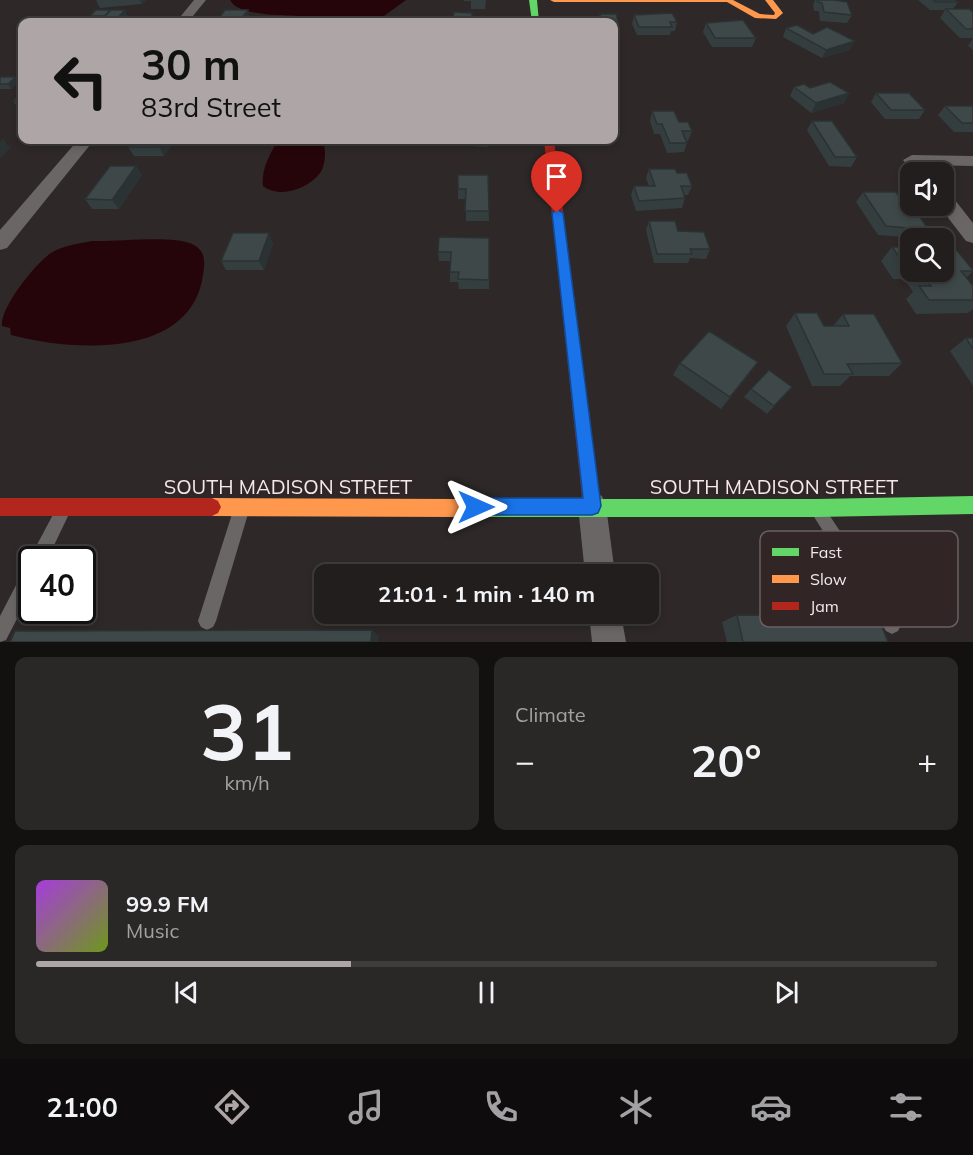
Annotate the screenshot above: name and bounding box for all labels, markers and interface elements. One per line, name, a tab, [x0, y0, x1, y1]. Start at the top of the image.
text: 30 m	[141, 38, 241, 91]
icon: left	[42, 42, 120, 120]
text: 83rd Street	[141, 90, 281, 124]
pin	[531, 151, 582, 213]
icon: arrive	[540, 160, 573, 193]
map controls	[900, 162, 954, 282]
button: sound	[900, 162, 954, 216]
button: search	[900, 228, 954, 282]
street label: SOUTH MADISON STREET	[164, 474, 412, 499]
street label: SOUTH MADISON STREET	[650, 474, 898, 499]
position arrow	[444, 475, 508, 539]
legend	[760, 531, 958, 627]
text: Fast	[810, 542, 842, 562]
speed limit sign: 40	[18, 546, 96, 624]
text: Slow	[810, 569, 847, 589]
text: 21:01 · 1 min · 140 m	[378, 580, 595, 608]
text: Jam	[810, 596, 839, 616]
text: 31	[200, 682, 294, 780]
text: Climate	[515, 702, 586, 727]
text: 20°	[690, 732, 762, 788]
text: −	[515, 740, 535, 781]
text: +	[917, 740, 937, 781]
text: km/h	[224, 770, 270, 795]
text: 99.9 FM	[126, 890, 209, 918]
text: Music	[126, 918, 179, 943]
icon: previous	[170, 976, 203, 1009]
icon: pause	[470, 976, 503, 1009]
icon: next	[770, 976, 803, 1009]
icon: directions	[211, 1086, 253, 1128]
icon: music	[345, 1086, 387, 1128]
icon: phone	[480, 1086, 522, 1128]
icon: climate	[615, 1086, 657, 1128]
icon: car	[750, 1086, 792, 1128]
icon: filters	[885, 1086, 927, 1128]
text: 21:00	[46, 1090, 118, 1124]

